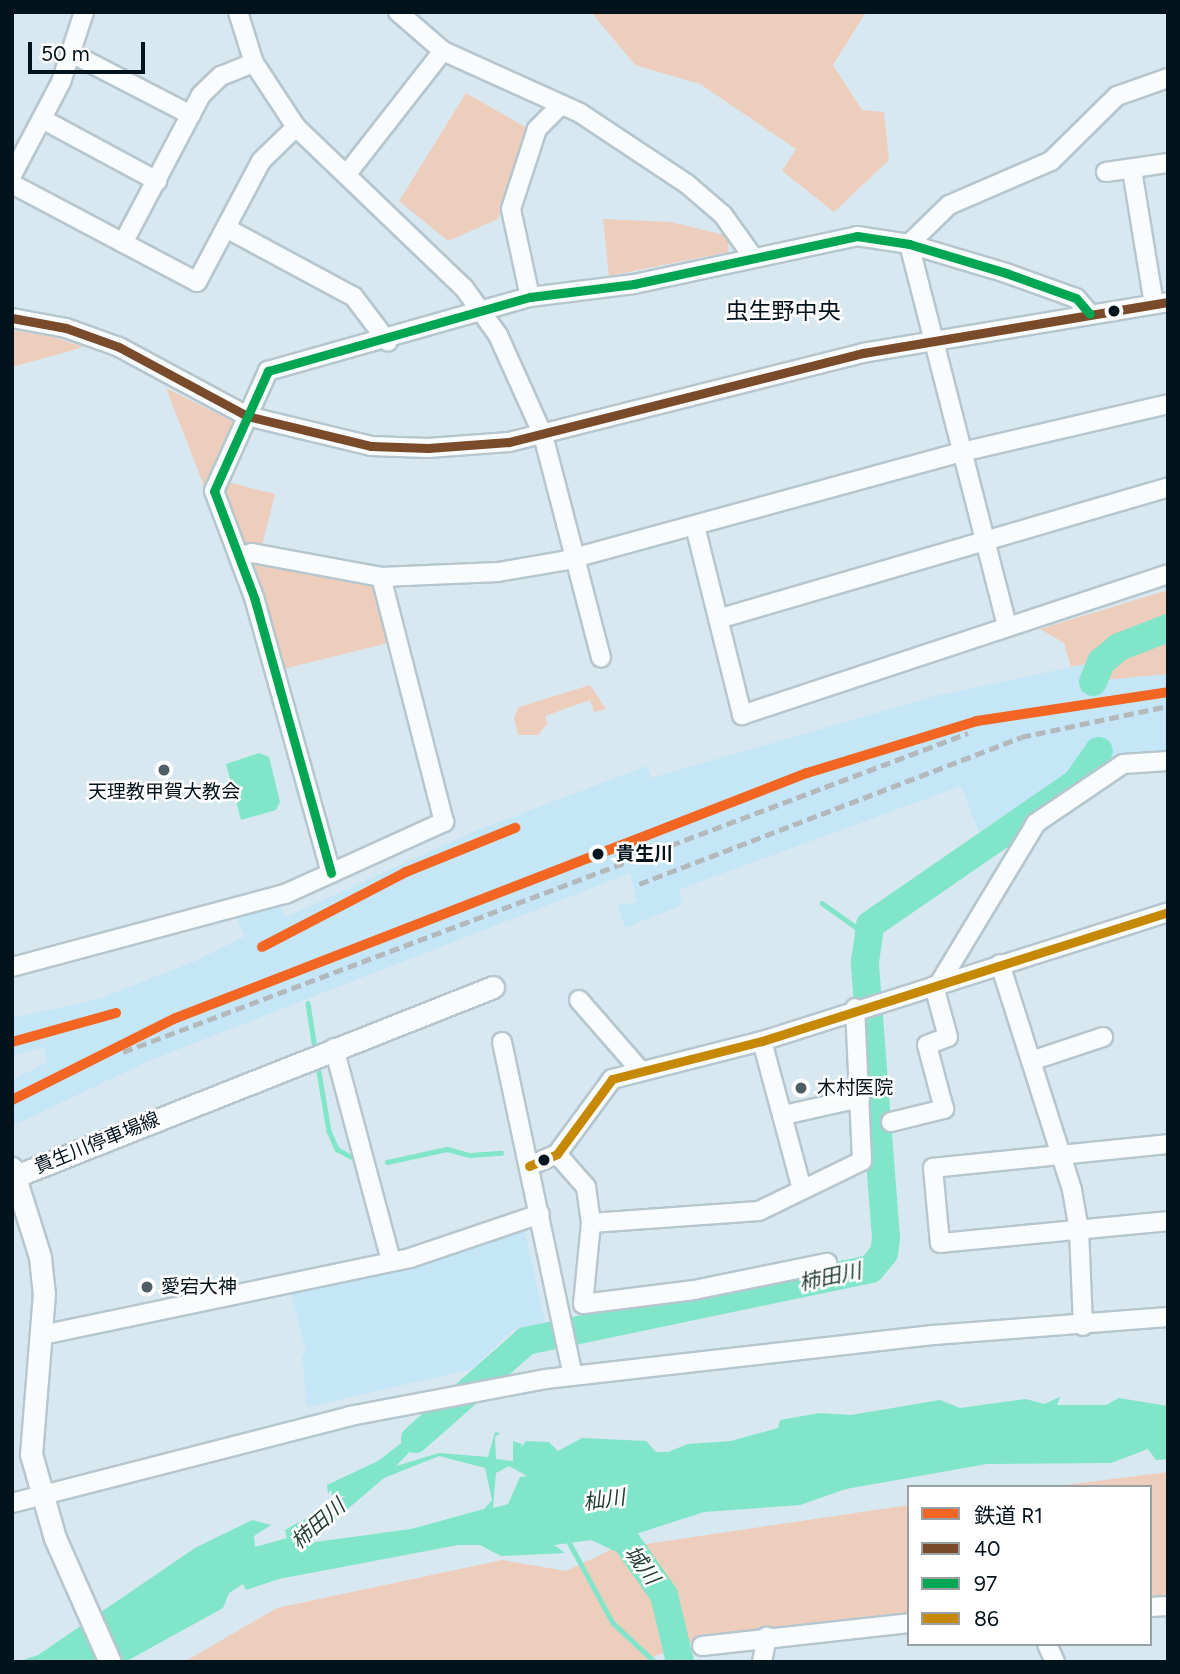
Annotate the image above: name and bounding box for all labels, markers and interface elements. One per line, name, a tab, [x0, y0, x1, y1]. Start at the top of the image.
scale bar	[32, 28, 149, 72]
text: 50 m	[41, 41, 90, 66]
district label: 虫生野中央	[726, 297, 840, 325]
unlabelled marker	[1107, 304, 1121, 318]
marker: 天理教甲賀大教会	[156, 762, 172, 778]
place label: 天理教甲賀大教会	[88, 781, 240, 803]
marker: 貴生川	[587, 843, 609, 865]
place label: 貴生川	[616, 843, 673, 865]
place label: 木村医院	[817, 1077, 893, 1099]
marker: 木村医院	[791, 1078, 811, 1098]
street label: 貴生川停車場線	[31, 1108, 163, 1178]
unlabelled marker	[537, 1153, 551, 1167]
water label: 柿田川	[797, 1258, 863, 1296]
place label: 愛宕大神	[161, 1276, 237, 1298]
marker: 愛宕大神	[139, 1279, 155, 1295]
water label: 杣川	[581, 1485, 627, 1515]
legend	[907, 1485, 1152, 1646]
water label: 柿田川	[286, 1494, 350, 1554]
text: 鉄道 R1	[974, 1503, 1043, 1528]
text: 40	[974, 1536, 1001, 1561]
water label: 城川	[619, 1541, 665, 1589]
text: 97	[974, 1571, 997, 1596]
text: 86	[974, 1606, 999, 1631]

